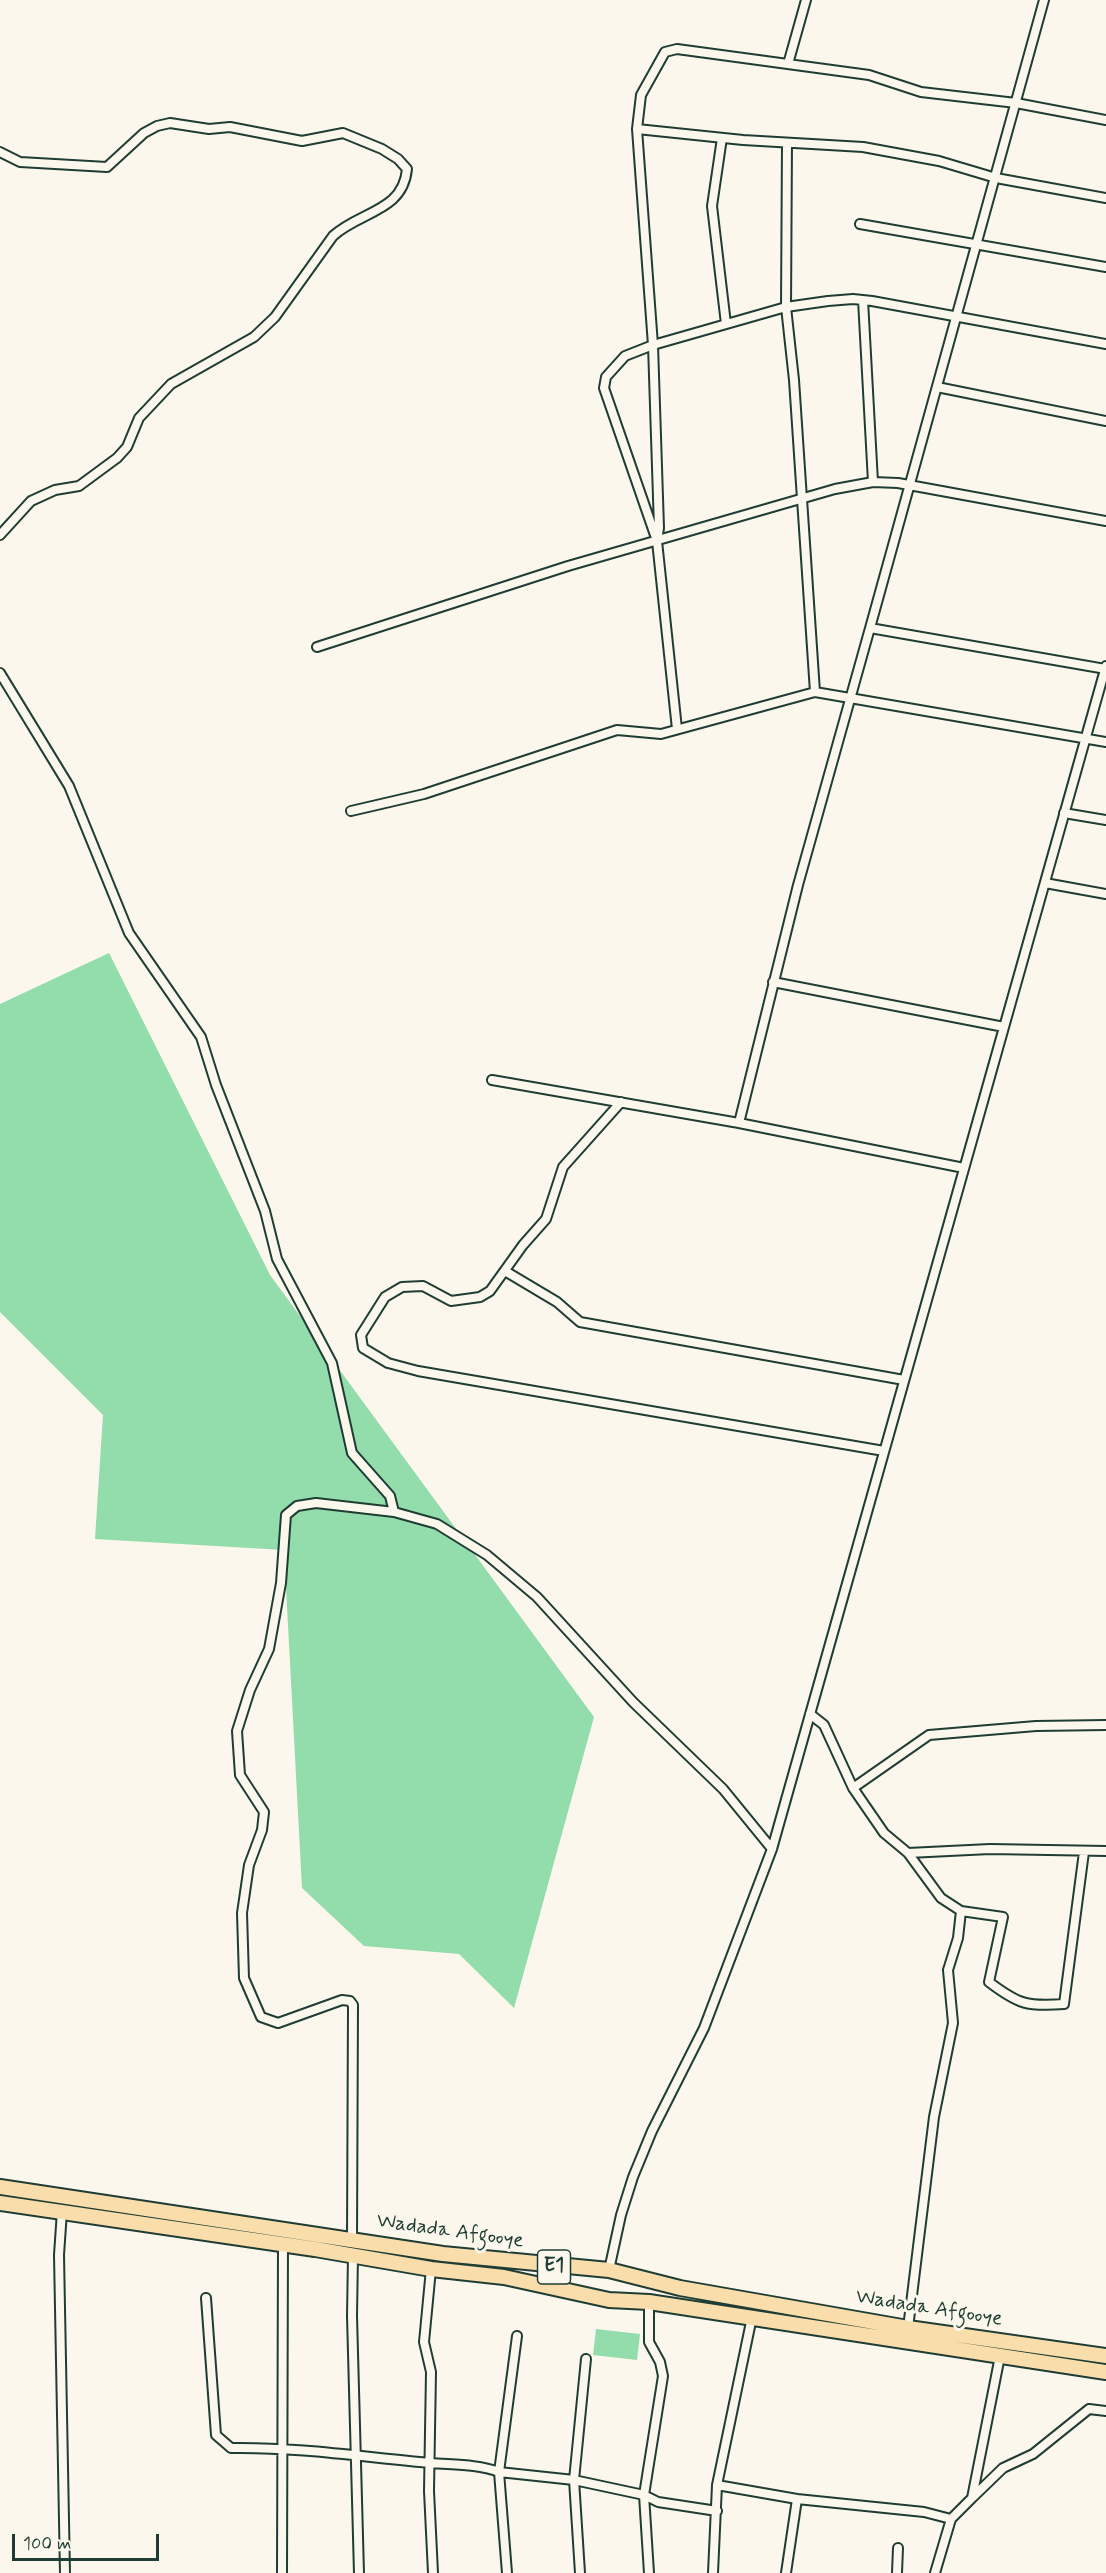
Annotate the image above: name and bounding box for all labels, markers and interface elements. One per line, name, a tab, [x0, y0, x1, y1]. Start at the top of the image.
street label: Wadada Afgooye	[375, 2209, 525, 2255]
road number: E1	[538, 2250, 570, 2284]
street label: Wadada Afgooye	[854, 2285, 1004, 2333]
scale bar	[15, 2522, 162, 2560]
text: 100 m	[23, 2532, 71, 2556]

